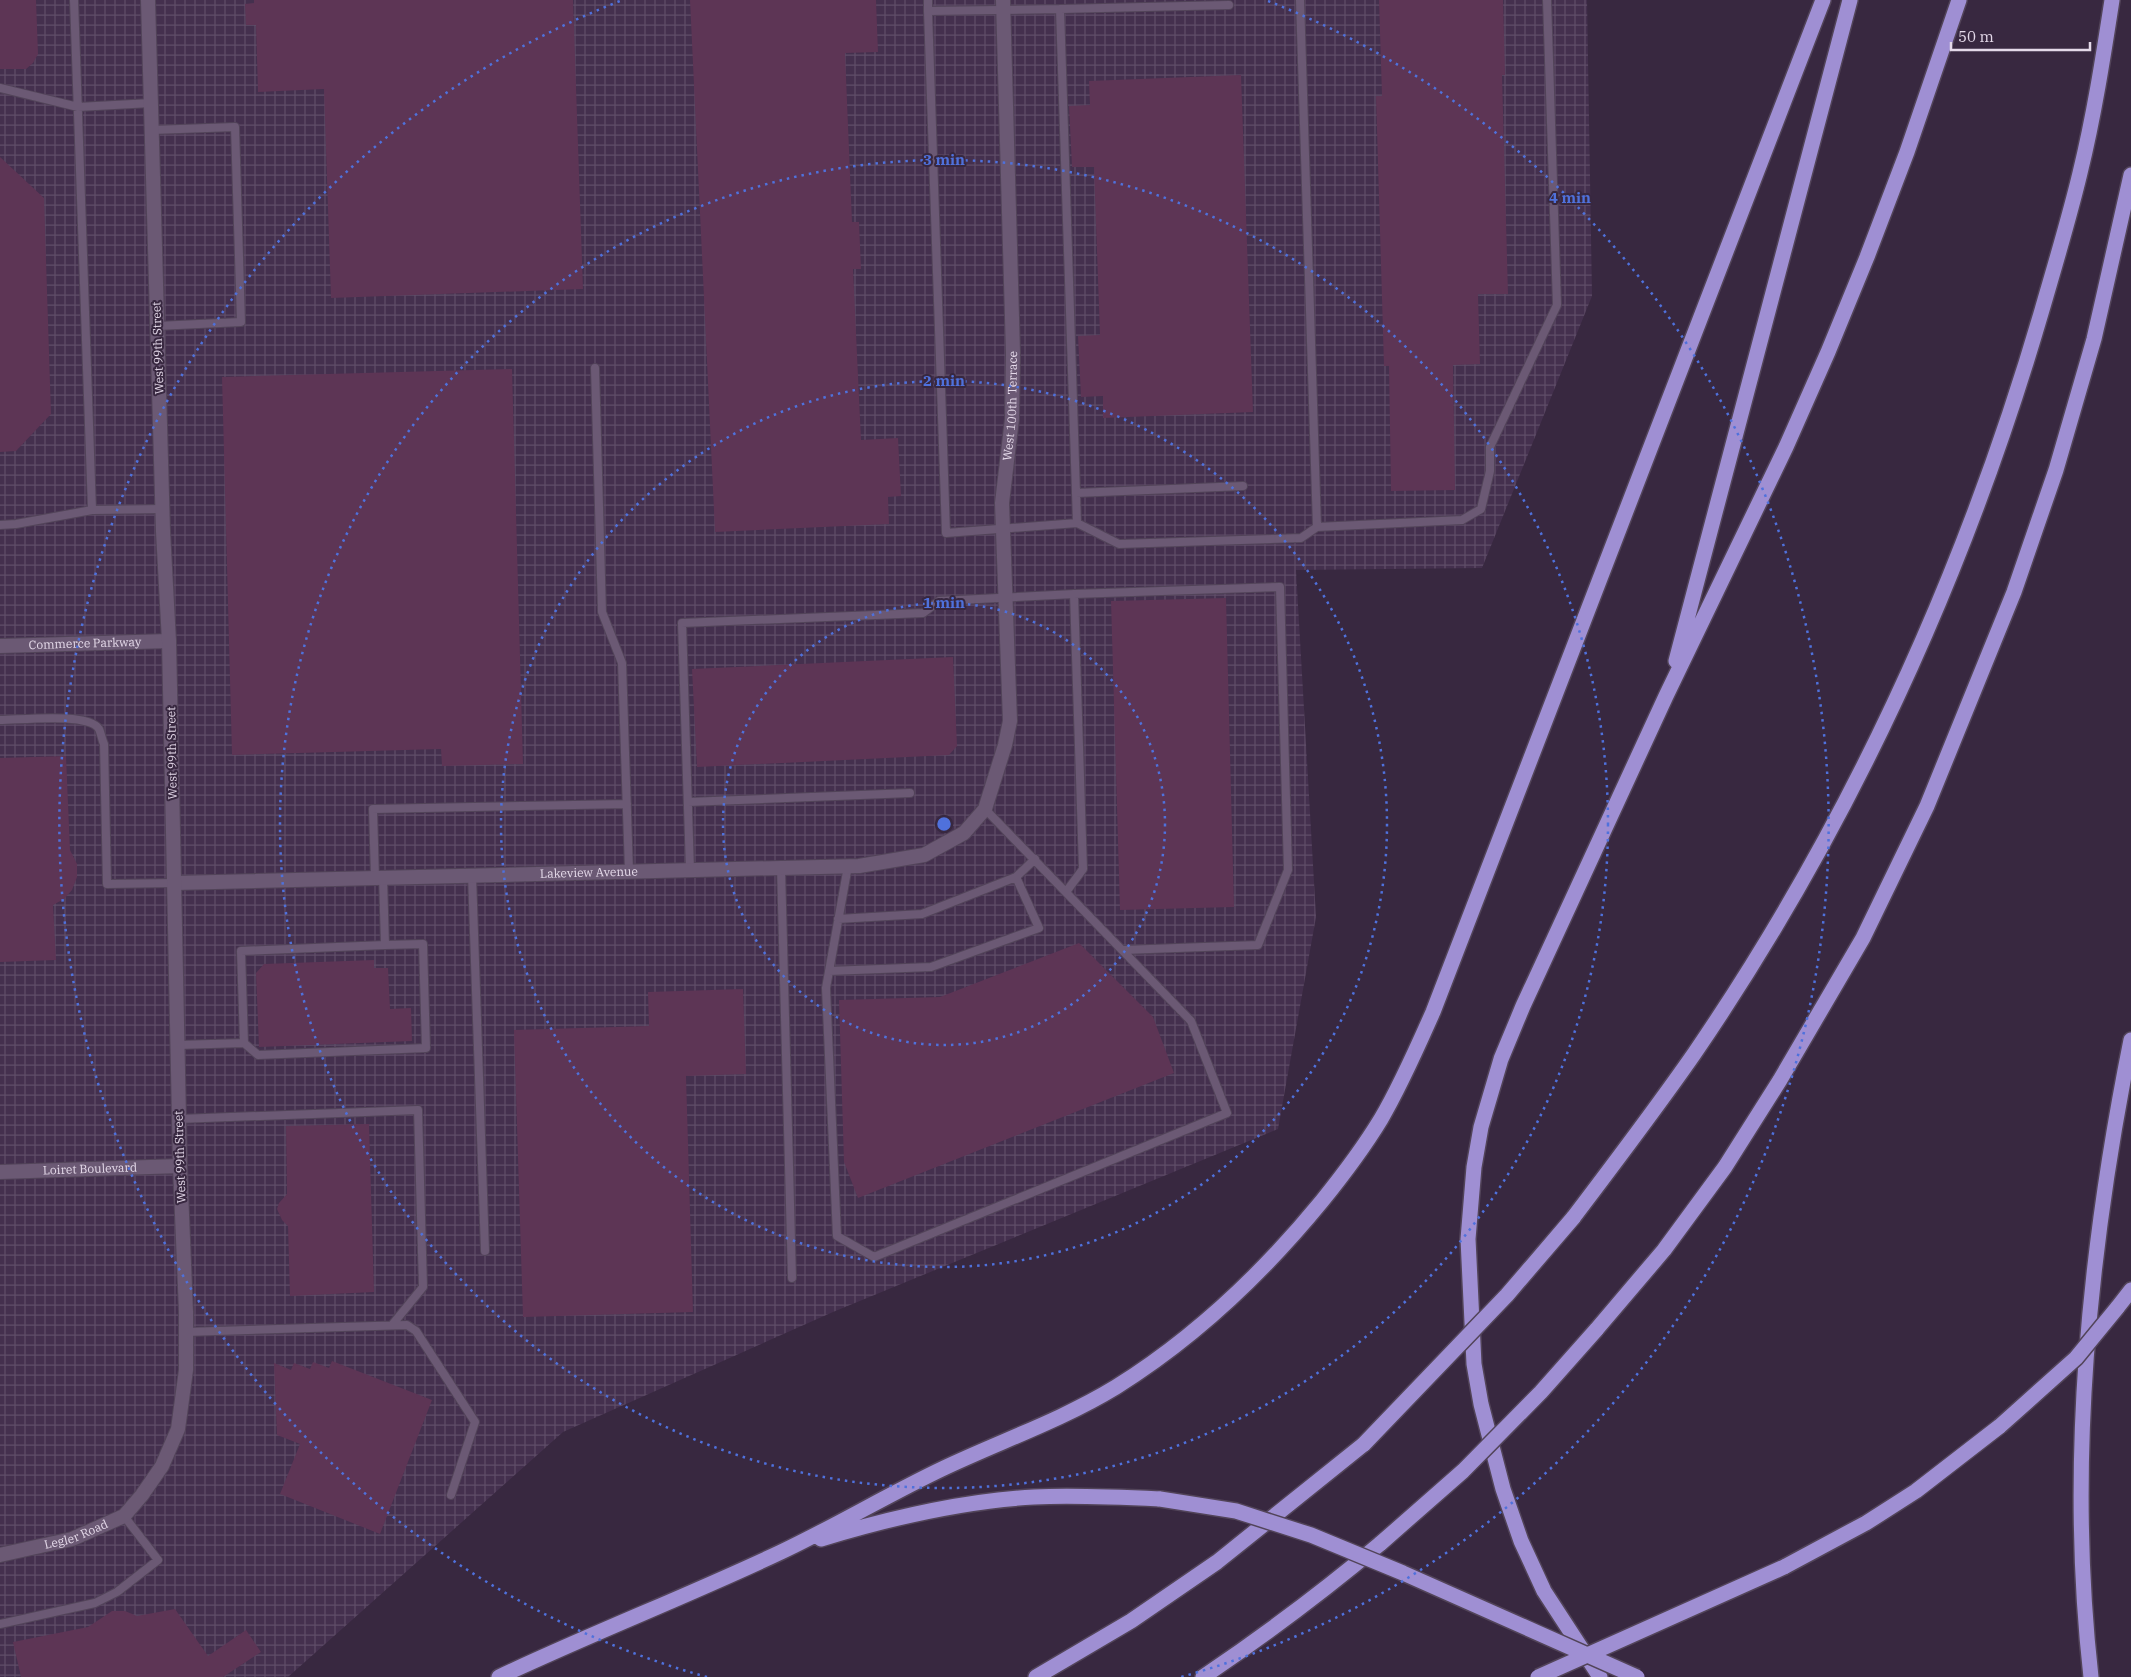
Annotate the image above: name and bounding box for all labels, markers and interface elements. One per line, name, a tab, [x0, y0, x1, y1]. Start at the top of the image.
scale bar	[1951, 20, 2090, 52]
text: 50 m	[1958, 27, 1994, 46]
text: 3 min	[923, 150, 965, 169]
text: 4 min	[1549, 188, 1591, 207]
street label: West 99th Street	[148, 301, 167, 395]
street label: West 100th Terrace	[999, 351, 1020, 462]
text: 2 min	[923, 371, 965, 390]
text: 1 min	[923, 593, 965, 612]
street label: Commerce Parkway	[28, 634, 142, 652]
street label: West 99th Street	[163, 706, 180, 800]
centre of rings	[935, 815, 953, 833]
street label: Lakeview Avenue	[540, 863, 638, 881]
street label: West 99th Street	[170, 1110, 189, 1204]
street label: Loiret Boulevard	[43, 1159, 137, 1178]
street label: Legler Road	[43, 1516, 110, 1552]

